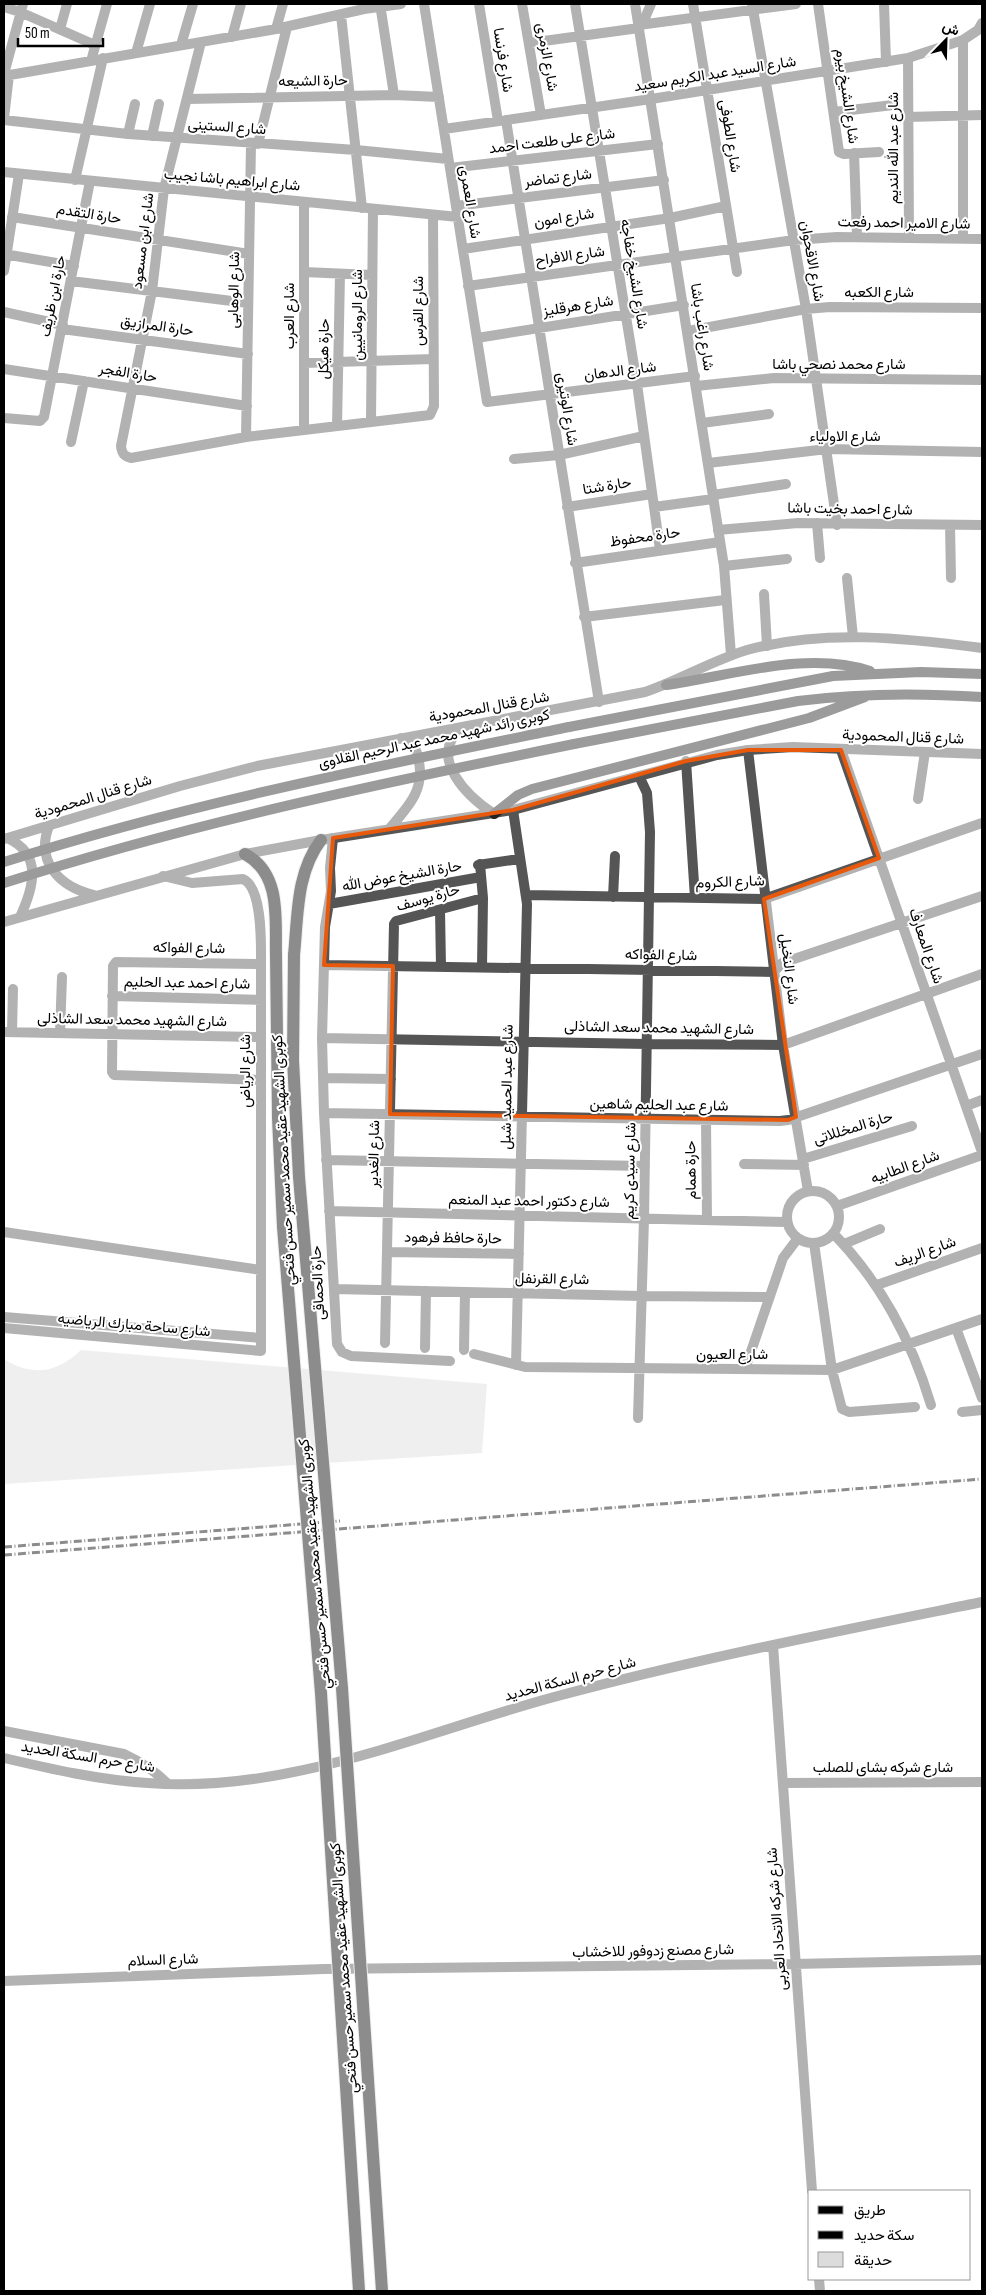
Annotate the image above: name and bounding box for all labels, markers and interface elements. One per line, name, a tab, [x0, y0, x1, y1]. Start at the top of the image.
scale bar	[18, 15, 102, 47]
north arrow	[921, 15, 971, 65]
text: ش	[940, 17, 962, 40]
street label: شارع الزمرى	[531, 21, 562, 93]
text: 50 m	[25, 24, 50, 43]
street label: شارع فرنسا	[488, 26, 517, 94]
street label: شارع الشيخ بيرم	[830, 47, 863, 145]
street label: شارع السيد عبد الكريم سعيد	[633, 52, 798, 97]
street label: حارة الشيعه	[278, 71, 348, 91]
street label: شارع عبد الله النديم	[884, 92, 904, 204]
street label: شارع الطوفى	[714, 98, 745, 174]
street label: شارع الستينى	[187, 115, 267, 140]
street label: شارع على طلعت احمد	[488, 124, 616, 159]
street label: شارع العمرى	[454, 164, 485, 240]
street label: شارع تماضر	[522, 164, 593, 193]
street label: شارع ابراهيم باشا نجيب	[163, 165, 301, 196]
street label: شارع ابن مسعود	[128, 192, 159, 290]
street label: حارة التقدم	[55, 200, 123, 228]
street label: شارع امون	[532, 204, 596, 233]
street label: شارع الامير احمد رفعت	[837, 212, 971, 235]
street label: شارع الشيخ خفاجه	[615, 218, 652, 331]
street label: شارع الاقحوان	[795, 219, 828, 303]
street label: شارع الافراح	[534, 242, 606, 271]
street label: شارع الوهابى	[224, 251, 245, 329]
street label: حارة ابن ظريف	[36, 254, 70, 338]
street label: شارع الرومانيين	[348, 269, 368, 361]
street label: شارع الفرس	[409, 276, 429, 346]
street label: شارع العرب	[280, 282, 300, 349]
street label: شارع راغب باشا	[685, 282, 718, 372]
street label: شارع الكعبه	[844, 283, 914, 303]
street label: شارع هرقليز	[540, 291, 615, 322]
street label: حارة المرازيق	[119, 311, 195, 341]
street label: حارة هيكل	[314, 318, 334, 380]
street label: شارع محمد نصحي باشا	[772, 355, 906, 377]
street label: شارع الدهان	[583, 357, 658, 386]
street label: حارة الفجر	[97, 359, 158, 387]
street label: شارع الوتيرى	[551, 371, 582, 447]
street label: شارع الاولياء	[810, 427, 881, 447]
street label: حارة شتا	[581, 473, 633, 499]
street label: شارع احمد بخيت باشا	[787, 498, 913, 521]
street label: حارة محفوظ	[609, 523, 681, 551]
street label: شارع قنال المحمودية	[427, 687, 551, 728]
street label: كوبرى رائد شهيد محمد عبد الرحيم القلاوى	[317, 705, 552, 773]
street label: شارع قنال المحمودية	[842, 725, 964, 750]
street label: شارع قنال المحمودية	[32, 770, 155, 825]
street label: حارة الشيخ عوض الله	[341, 856, 464, 897]
street label: شارع الكروم	[695, 871, 765, 894]
street label: حارة يوسف	[394, 880, 462, 916]
street label: شارع المعارف	[903, 906, 948, 987]
street label: شارع النخيل	[774, 932, 803, 1006]
street label: شارع الفواكه	[153, 938, 226, 959]
street label: شارع الفواكه	[625, 945, 698, 966]
street label: شارع احمد عبد الحليم	[124, 972, 250, 995]
street label: شارع الشهيد محمد سعد الشاذلى	[37, 1009, 227, 1032]
street label: شارع الشهيد محمد سعد الشاذلى	[564, 1017, 754, 1040]
street label: شارع عبد الحميد شبل	[496, 1024, 519, 1150]
street label: شارع الرياض	[236, 1034, 256, 1108]
street label: كوبرى الشهيد عقيد محمد سمير حسن فتحي	[268, 1034, 303, 1286]
street label: شارع عبد الحليم شاهين	[589, 1094, 729, 1117]
street label: حارة المخللاتى	[811, 1107, 895, 1149]
street label: شارع الغدير	[364, 1120, 385, 1189]
street label: شارع سيدى كريم	[620, 1122, 641, 1220]
street label: حارة همام	[681, 1140, 701, 1200]
street label: شارع الطابيه	[868, 1146, 943, 1189]
street label: شارع دكتور احمد عبد المنعم	[448, 1190, 610, 1213]
street label: حارة حافظ فرهود	[404, 1228, 502, 1248]
street label: شارع الريف	[891, 1232, 959, 1273]
street label: حارة الحماقى	[307, 1245, 329, 1321]
street label: شارع القرنفل	[515, 1269, 590, 1290]
street label: شارع ساحة مبارك الرياضيه	[57, 1309, 211, 1342]
street label: شارع العيون	[696, 1345, 768, 1365]
street label: كوبرى الشهيد عقيد محمد سمير حسن فتحي	[295, 1437, 338, 1690]
street label: شارع حرم السكة الحديد	[502, 1652, 638, 1707]
street label: شارع حرم السكة الحديد	[19, 1737, 157, 1778]
street label: شارع شركه بشاى للصلب	[813, 1758, 953, 1778]
street label: كوبرى الشهيد عقيد محمد سمير حسن فتحي	[326, 1842, 365, 2094]
street label: شارع شركه الاتحاد العربى	[763, 1847, 792, 1991]
street label: شارع مصنع زدوفور للاخشاب	[572, 1940, 734, 1963]
street label: شارع السلام	[127, 1949, 199, 1972]
legend	[808, 2190, 971, 2280]
text: طريق	[854, 2201, 886, 2220]
text: سكة حديد	[854, 2226, 914, 2245]
text: حديقة	[854, 2251, 892, 2270]

